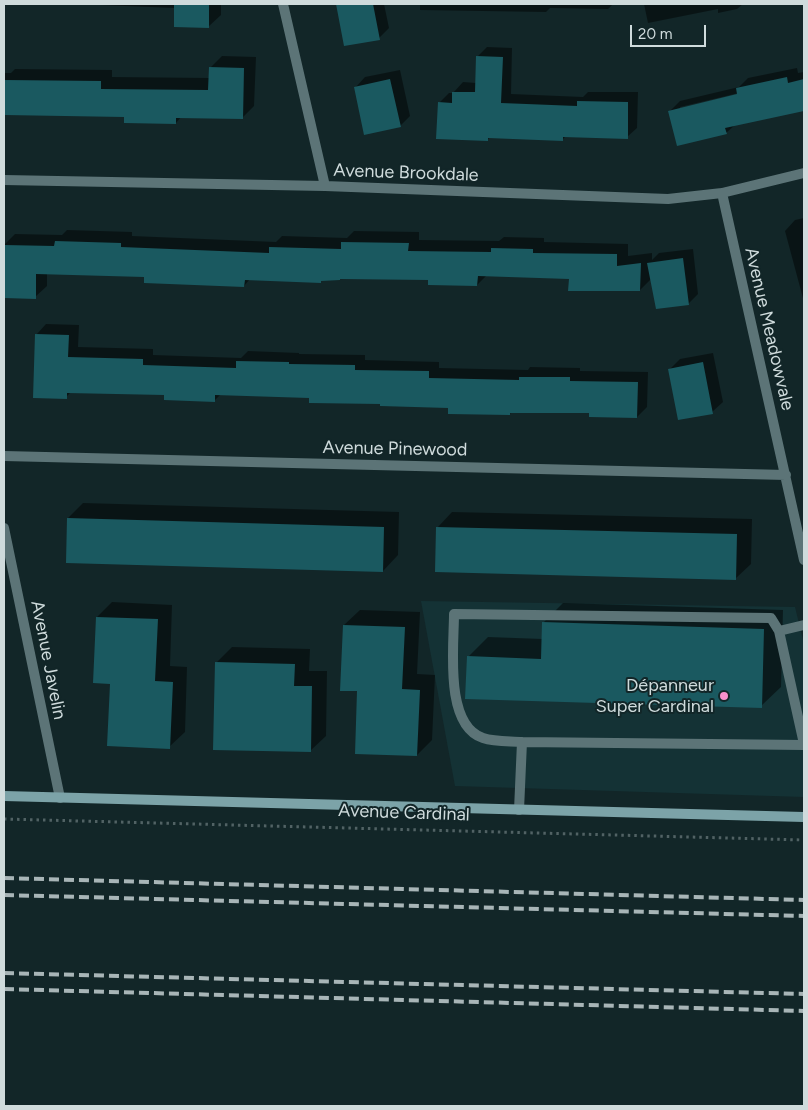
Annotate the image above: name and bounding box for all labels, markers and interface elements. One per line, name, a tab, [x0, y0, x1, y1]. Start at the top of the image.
scale bar	[633, 15, 709, 47]
text: 20 m	[638, 25, 672, 43]
street label: Avenue Brookdale	[333, 160, 479, 186]
street label: Avenue Meadowvale	[740, 245, 798, 413]
street label: Avenue Pinewood	[322, 437, 468, 461]
street label: Avenue Javelin	[26, 599, 70, 721]
place label: Dépanneur Super Cardinal	[596, 675, 714, 718]
marker: Dépanneur Super Cardinal	[718, 690, 730, 702]
street label: Avenue Cardinal	[338, 800, 470, 826]

